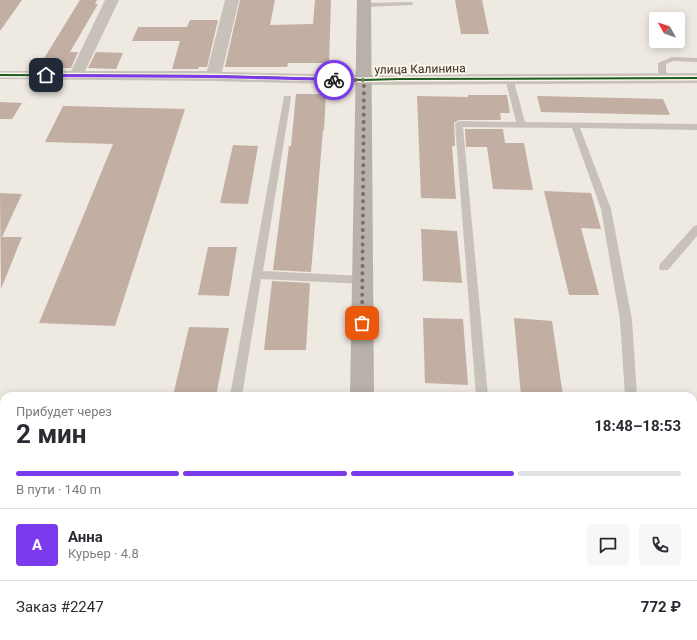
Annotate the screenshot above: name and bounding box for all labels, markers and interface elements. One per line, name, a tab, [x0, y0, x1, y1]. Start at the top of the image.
north arrow	[649, 12, 685, 48]
map controls	[649, 12, 685, 48]
pin	[29, 58, 63, 92]
courier	[314, 60, 354, 100]
street label: улица Калинина	[374, 61, 466, 77]
icon: home	[35, 64, 57, 86]
icon: bike	[323, 69, 345, 91]
pin	[345, 306, 379, 340]
icon: bag	[351, 312, 373, 334]
text: Прибудет через	[16, 404, 112, 419]
text: 18:48–18:53	[594, 417, 681, 435]
text: 2 мин	[16, 419, 87, 449]
text: В пути · 140 m	[16, 482, 101, 497]
button: chat	[587, 524, 629, 566]
button: phone	[639, 524, 681, 566]
text: Анна	[68, 528, 103, 546]
text: А	[32, 536, 42, 554]
text: Курьер · 4.8	[68, 546, 139, 561]
text: Заказ #2247	[16, 598, 104, 616]
text: 772 ₽	[641, 598, 681, 616]

